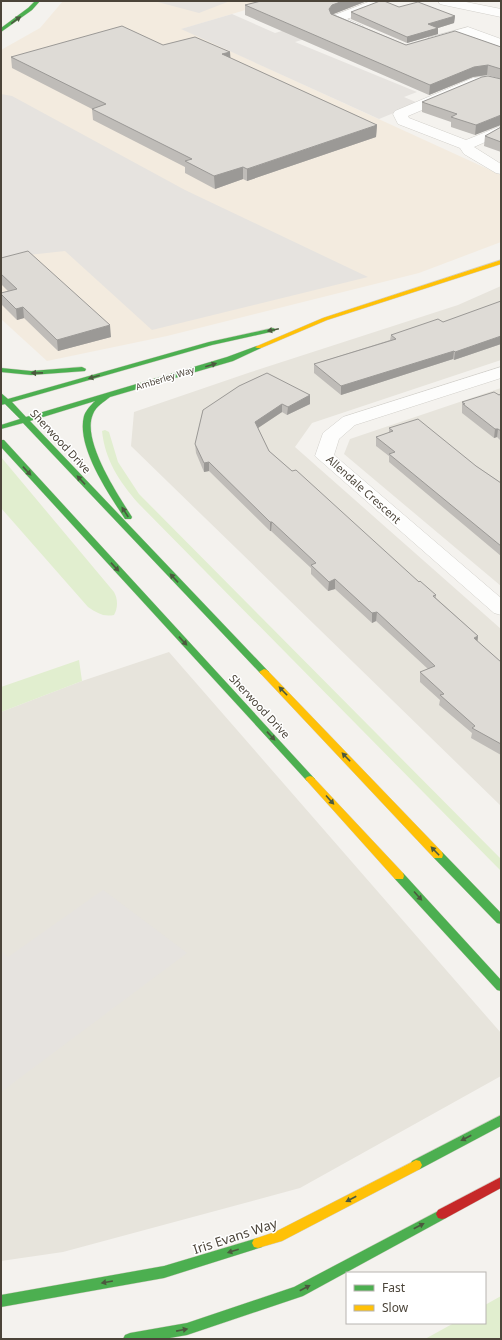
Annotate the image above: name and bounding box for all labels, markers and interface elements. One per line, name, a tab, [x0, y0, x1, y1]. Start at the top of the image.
one-way arrow	[10, 15, 21, 24]
one-way arrow	[267, 328, 280, 334]
one-way arrow	[205, 362, 217, 368]
street label: Amberley Way	[134, 363, 196, 393]
one-way arrow	[31, 369, 43, 376]
one-way arrow	[87, 374, 99, 380]
street label: Sherwood Drive	[27, 406, 95, 476]
street label: Allendale Crescent	[323, 451, 405, 527]
one-way arrow	[23, 466, 32, 476]
one-way arrow	[77, 476, 86, 485]
one-way arrow	[121, 506, 128, 518]
one-way arrow	[111, 562, 120, 572]
one-way arrow	[169, 573, 178, 583]
one-way arrow	[178, 636, 187, 645]
street label: Sherwood Drive	[226, 671, 294, 741]
one-way arrow	[278, 686, 288, 696]
one-way arrow	[267, 731, 276, 741]
one-way arrow	[341, 752, 350, 762]
one-way arrow	[325, 795, 334, 804]
one-way arrow	[430, 846, 440, 856]
one-way arrow	[413, 890, 422, 901]
one-way arrow	[461, 1135, 472, 1141]
one-way arrow	[345, 1195, 357, 1202]
street label: Iris Evans Way	[191, 1214, 280, 1258]
one-way arrow	[414, 1223, 425, 1229]
one-way arrow	[226, 1248, 238, 1254]
legend	[346, 1272, 486, 1324]
one-way arrow	[101, 1279, 113, 1285]
text: Fast	[382, 1279, 406, 1296]
one-way arrow	[299, 1285, 311, 1291]
text: Slow	[382, 1299, 409, 1316]
one-way arrow	[176, 1326, 188, 1332]

